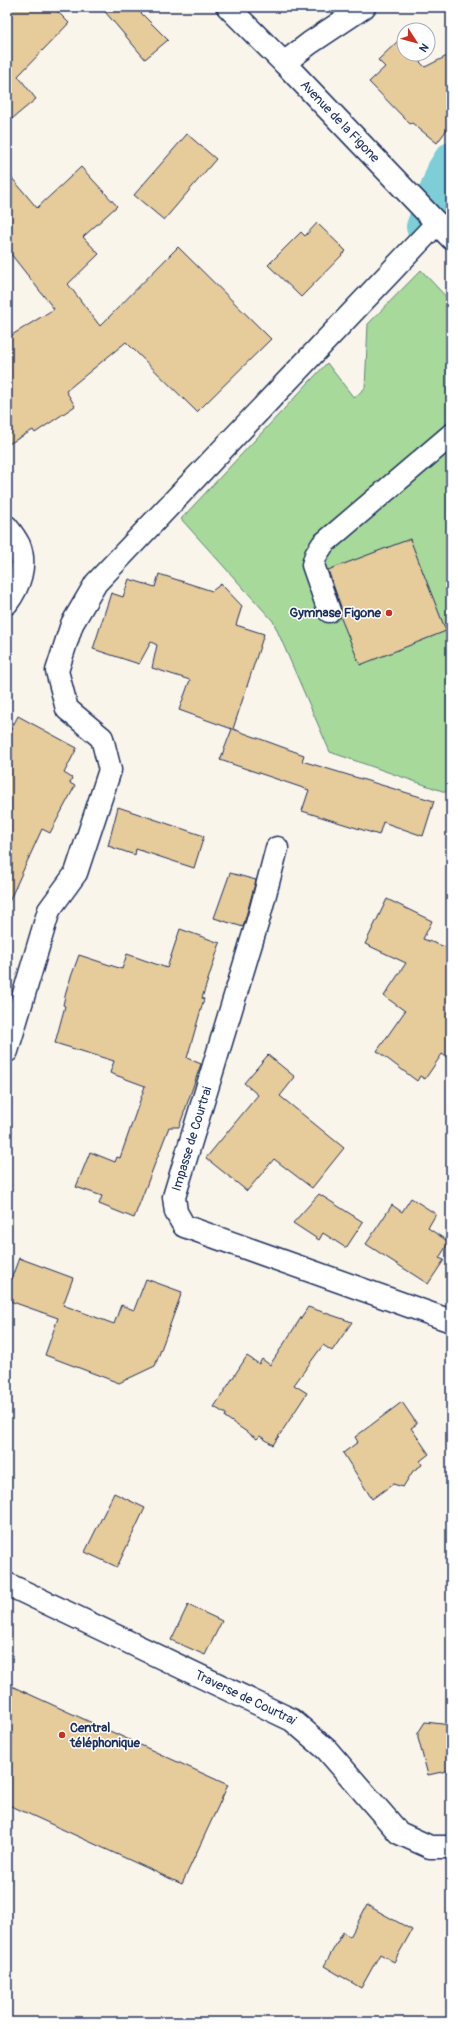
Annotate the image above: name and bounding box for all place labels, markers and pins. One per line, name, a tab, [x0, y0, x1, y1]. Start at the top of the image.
place label: Gymnase Figone	[290, 605, 382, 621]
marker: Gymnase Figone	[384, 608, 394, 618]
place label: Central téléphonique	[69, 1720, 141, 1751]
marker: Central téléphonique	[57, 1730, 67, 1740]

